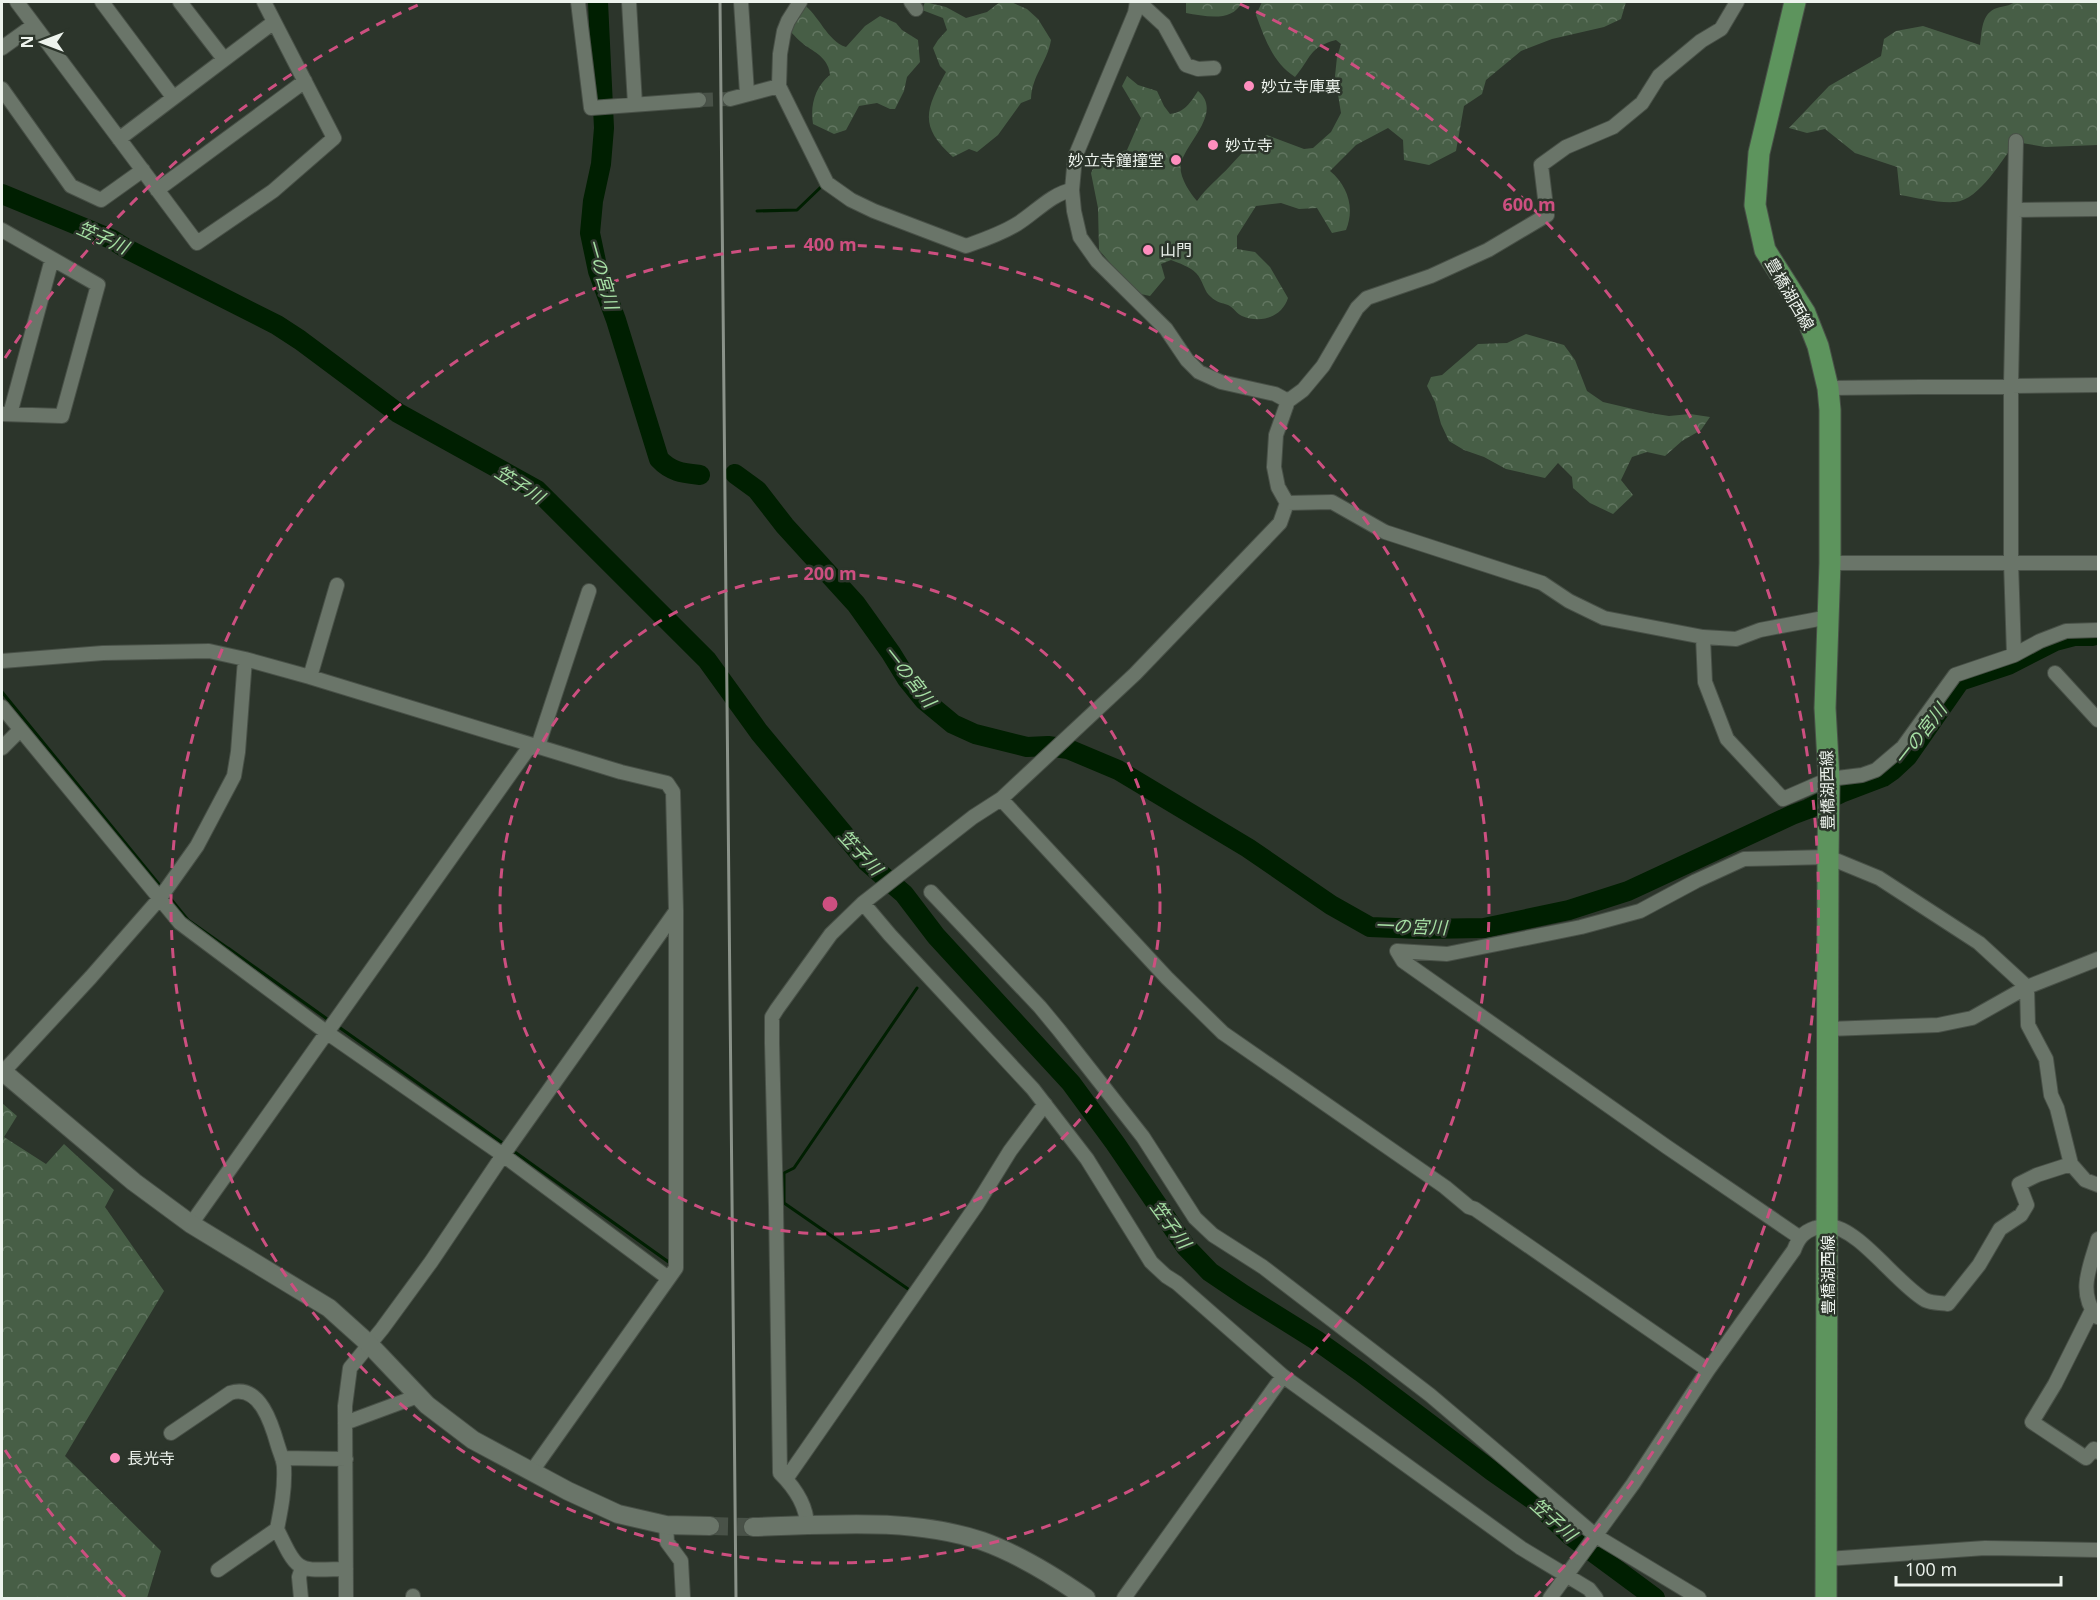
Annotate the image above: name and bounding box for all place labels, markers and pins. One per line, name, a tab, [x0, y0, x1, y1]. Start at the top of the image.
place label: 妙立寺庫裏	[1261, 75, 1341, 97]
marker: 妙立寺庫裏	[1242, 79, 1256, 93]
place label: 妙立寺	[1225, 134, 1273, 156]
marker: 妙立寺	[1206, 138, 1220, 152]
place label: 妙立寺鐘撞堂	[1068, 149, 1164, 171]
marker: 妙立寺鐘撞堂	[1169, 153, 1183, 167]
place label: 山門	[1160, 239, 1192, 261]
marker: 山門	[1141, 243, 1155, 257]
centre of rings	[820, 894, 840, 914]
place label: 長光寺	[127, 1447, 175, 1469]
marker: 長光寺	[108, 1451, 122, 1465]

